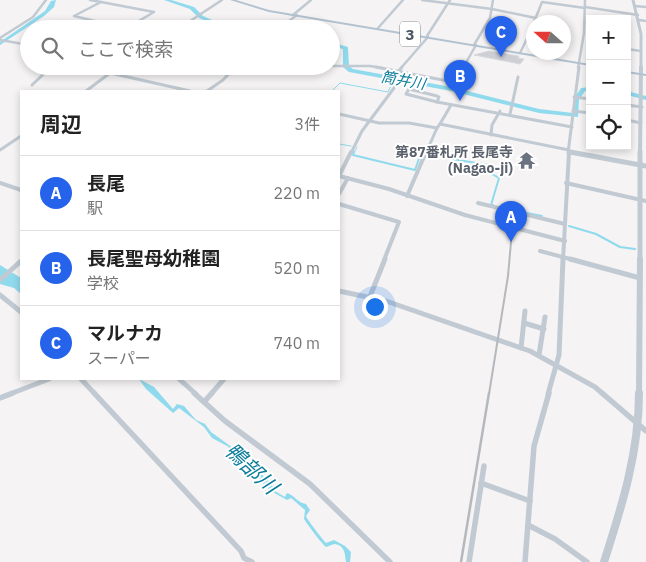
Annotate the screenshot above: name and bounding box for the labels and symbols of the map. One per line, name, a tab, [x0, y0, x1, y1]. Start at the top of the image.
north arrow	[526, 15, 571, 60]
pin: C	[485, 16, 517, 57]
road number: 3	[400, 22, 420, 46]
pin: B	[444, 60, 476, 101]
water label: 筒井川	[379, 67, 429, 94]
place label: 第87番札所 長尾寺 (Nagao-ji)	[395, 143, 513, 177]
temple icon: 第87番札所 長尾寺 (Nagao-ji)	[517, 150, 537, 170]
pin: A	[495, 201, 527, 242]
your location	[362, 294, 388, 320]
water label: 鴨部川	[219, 436, 286, 501]

